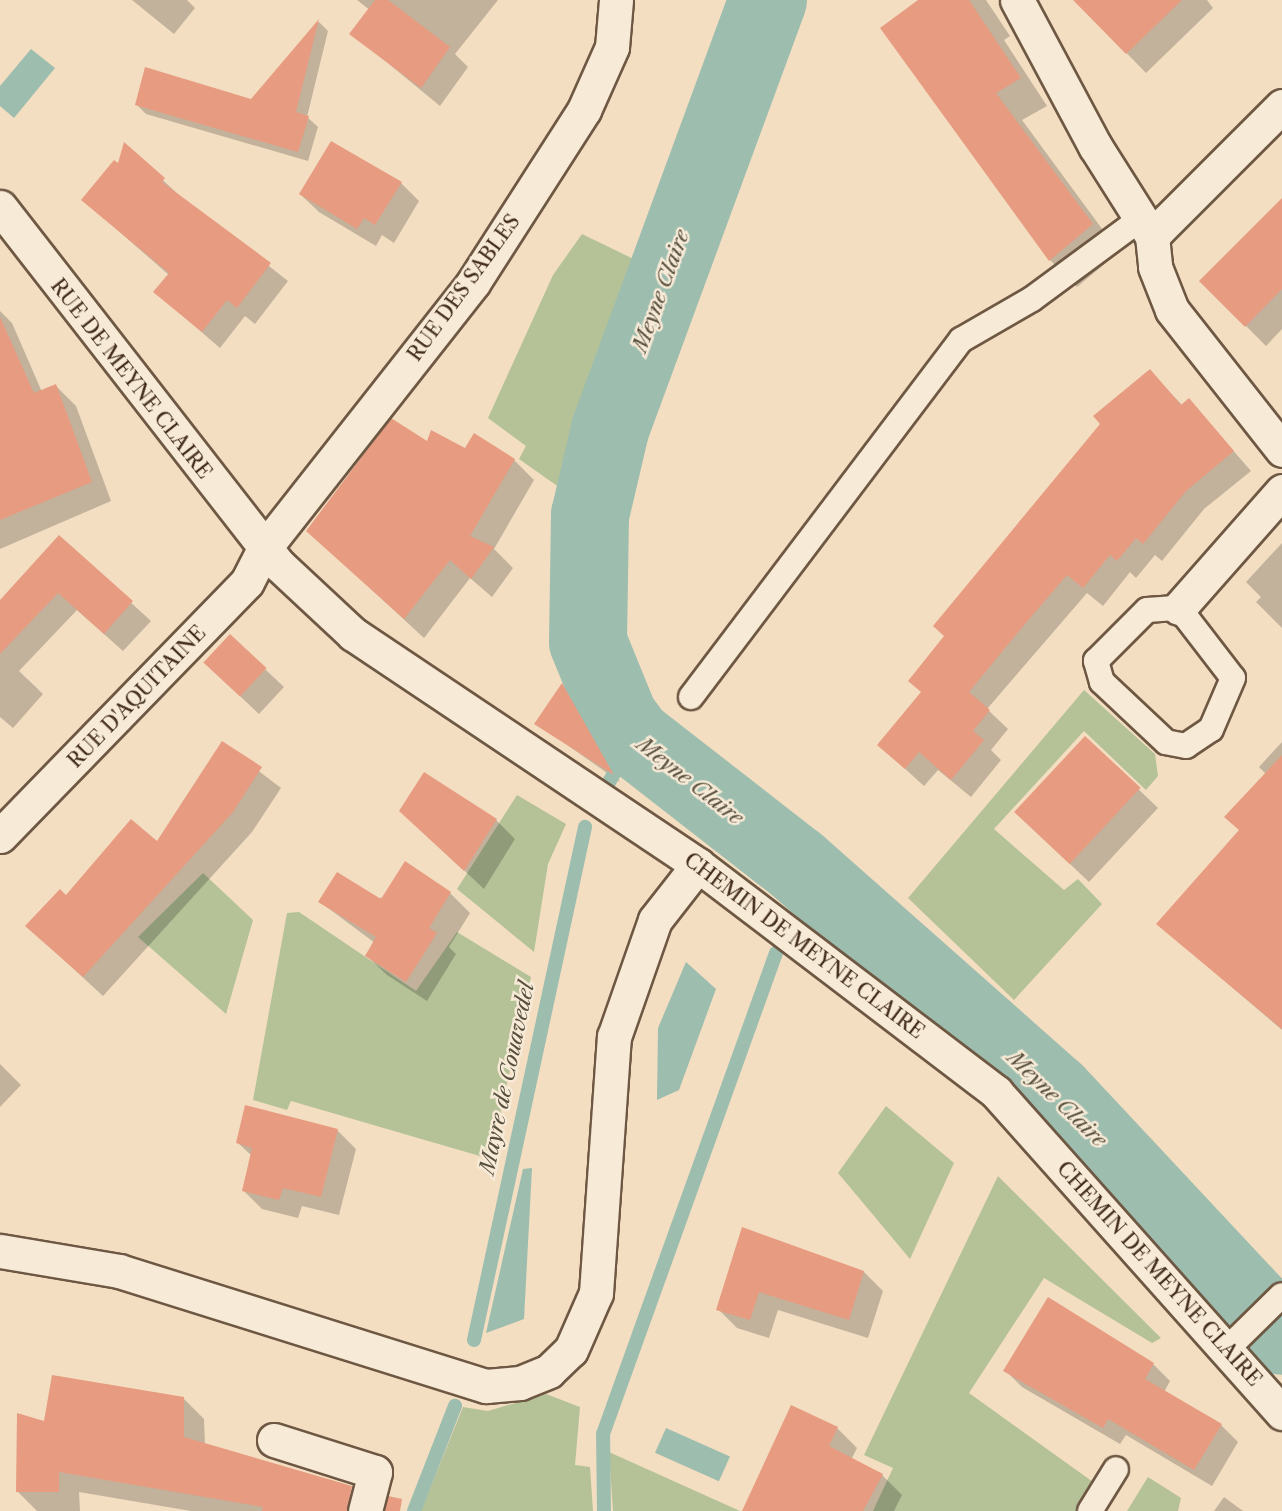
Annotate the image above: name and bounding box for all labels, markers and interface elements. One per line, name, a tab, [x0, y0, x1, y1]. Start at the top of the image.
street label: RUE DES SABLES	[403, 210, 525, 366]
water label: Meyne Claire	[627, 227, 695, 355]
street label: RUE DE MEYNE CLAIRE	[45, 274, 217, 484]
street label: RUE D'AQUITAINE	[63, 621, 211, 773]
water label: Meyne Claire	[632, 732, 748, 830]
street label: CHEMIN DE MEYNE CLAIRE	[679, 848, 929, 1044]
water label: Mayre de Couavedel	[474, 980, 540, 1176]
water label: Meyne Claire	[1002, 1045, 1112, 1153]
street label: CHEMIN DE MEYNE CLAIRE	[1052, 1157, 1266, 1391]

